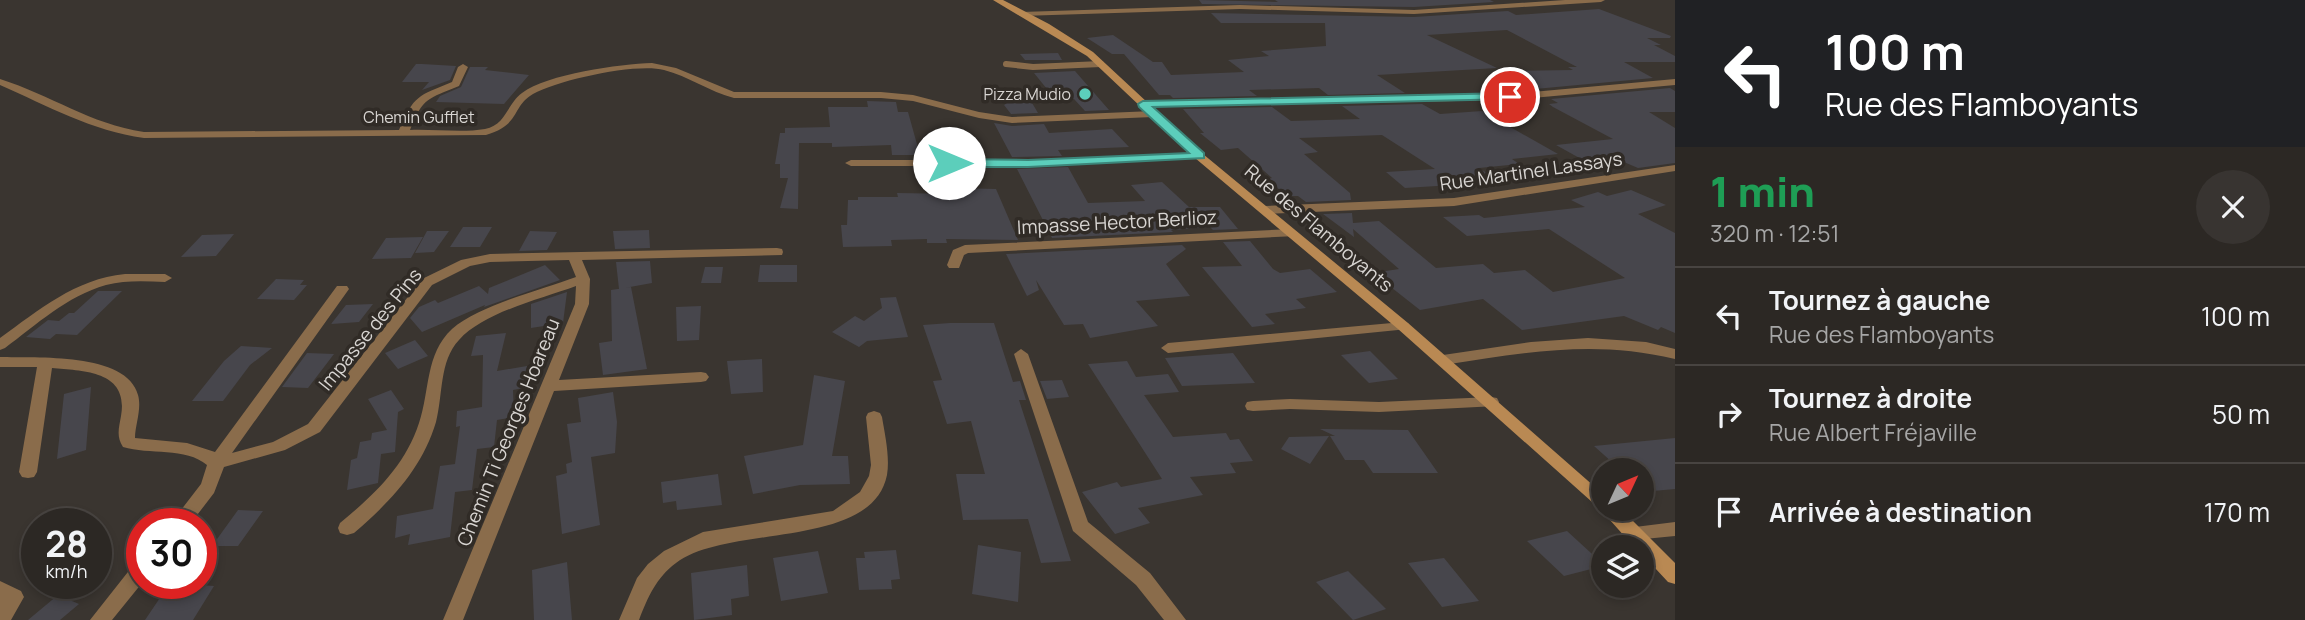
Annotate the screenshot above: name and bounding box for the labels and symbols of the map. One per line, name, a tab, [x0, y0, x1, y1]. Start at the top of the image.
pin	[1480, 67, 1540, 127]
place label: Pizza Mudio	[983, 83, 1071, 105]
marker: Pizza Mudio	[1077, 86, 1093, 102]
street label: Chemin Gufflet	[363, 106, 475, 128]
position arrow	[912, 126, 986, 200]
street label: Rue Martinel Lassays	[1438, 145, 1624, 197]
street label: Rue des Flamboyants	[1239, 158, 1399, 298]
street label: Impasse Hector Berlioz	[1016, 204, 1218, 240]
street label: Impasse des Pins	[313, 262, 427, 396]
street label: Chemin Ti Georges Hoareau	[450, 314, 566, 550]
north arrow	[1591, 458, 1654, 522]
speed limit sign: 30	[126, 508, 217, 599]

